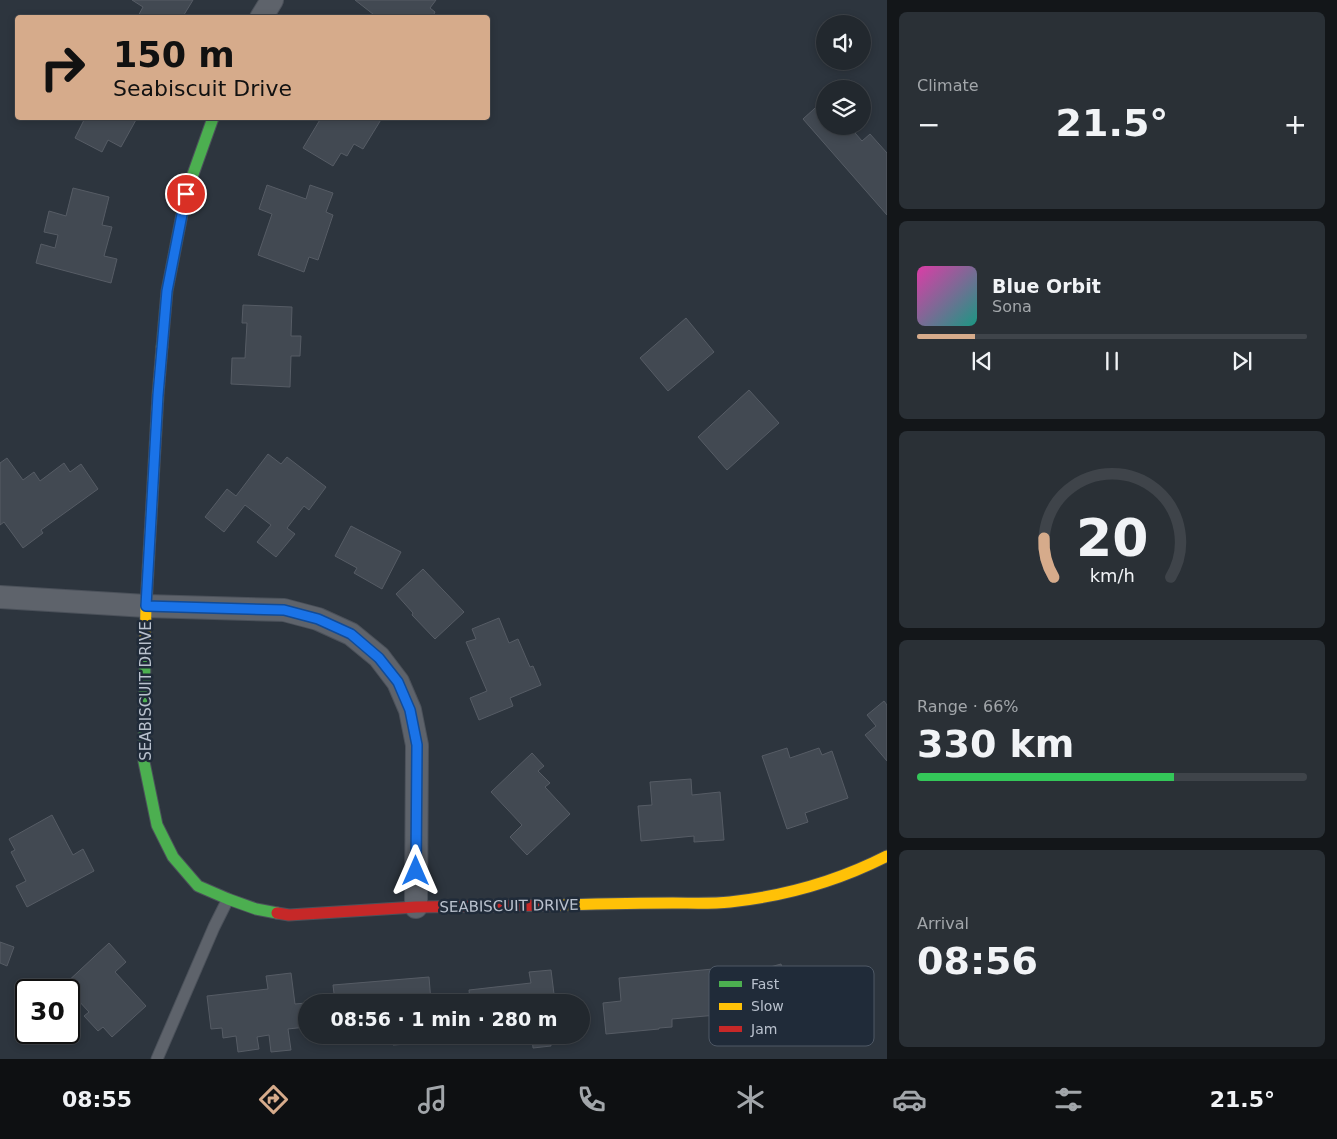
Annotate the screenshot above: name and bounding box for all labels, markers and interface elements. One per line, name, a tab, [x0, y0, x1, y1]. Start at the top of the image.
map controls	[816, 15, 871, 135]
button: sound	[816, 15, 871, 70]
icon: right	[30, 35, 95, 100]
text: 150 m	[113, 35, 235, 75]
text: Seabiscuit Drive	[113, 76, 292, 101]
text: Climate	[917, 76, 979, 95]
button: layers	[816, 80, 871, 135]
text: 21.5°	[1056, 101, 1168, 145]
text: −	[917, 108, 940, 141]
text: +	[1284, 108, 1307, 141]
pin	[165, 173, 207, 215]
icon: arrive	[172, 180, 200, 208]
text: Blue Orbit	[992, 275, 1101, 297]
text: Sona	[992, 297, 1032, 316]
icon: previous	[968, 347, 996, 375]
icon: pause	[1098, 347, 1126, 375]
icon: next	[1228, 347, 1256, 375]
text: 20	[1076, 508, 1148, 568]
text: km/h	[1089, 565, 1135, 586]
street label: SEABISCUIT DRIVE	[137, 621, 155, 761]
text: Range · 66%	[917, 697, 1019, 716]
text: 330 km	[917, 722, 1074, 766]
position arrow	[389, 844, 441, 896]
street label: SEABISCUIT DRIVE	[439, 896, 579, 916]
text: Arrival	[917, 914, 969, 933]
text: 08:56	[917, 939, 1038, 983]
legend	[709, 966, 874, 1046]
text: Fast	[751, 976, 780, 992]
speed limit sign: 30	[15, 979, 80, 1044]
text: Slow	[751, 998, 784, 1014]
text: 08:56 · 1 min · 280 m	[330, 1008, 558, 1030]
text: Jam	[750, 1021, 777, 1037]
icon: directions	[256, 1082, 291, 1117]
icon: music	[415, 1082, 450, 1117]
icon: phone	[574, 1082, 609, 1117]
icon: climate	[733, 1082, 768, 1117]
icon: car	[892, 1082, 927, 1117]
icon: filters	[1051, 1082, 1086, 1117]
text: 08:55	[62, 1087, 132, 1112]
text: 21.5°	[1210, 1087, 1275, 1112]

